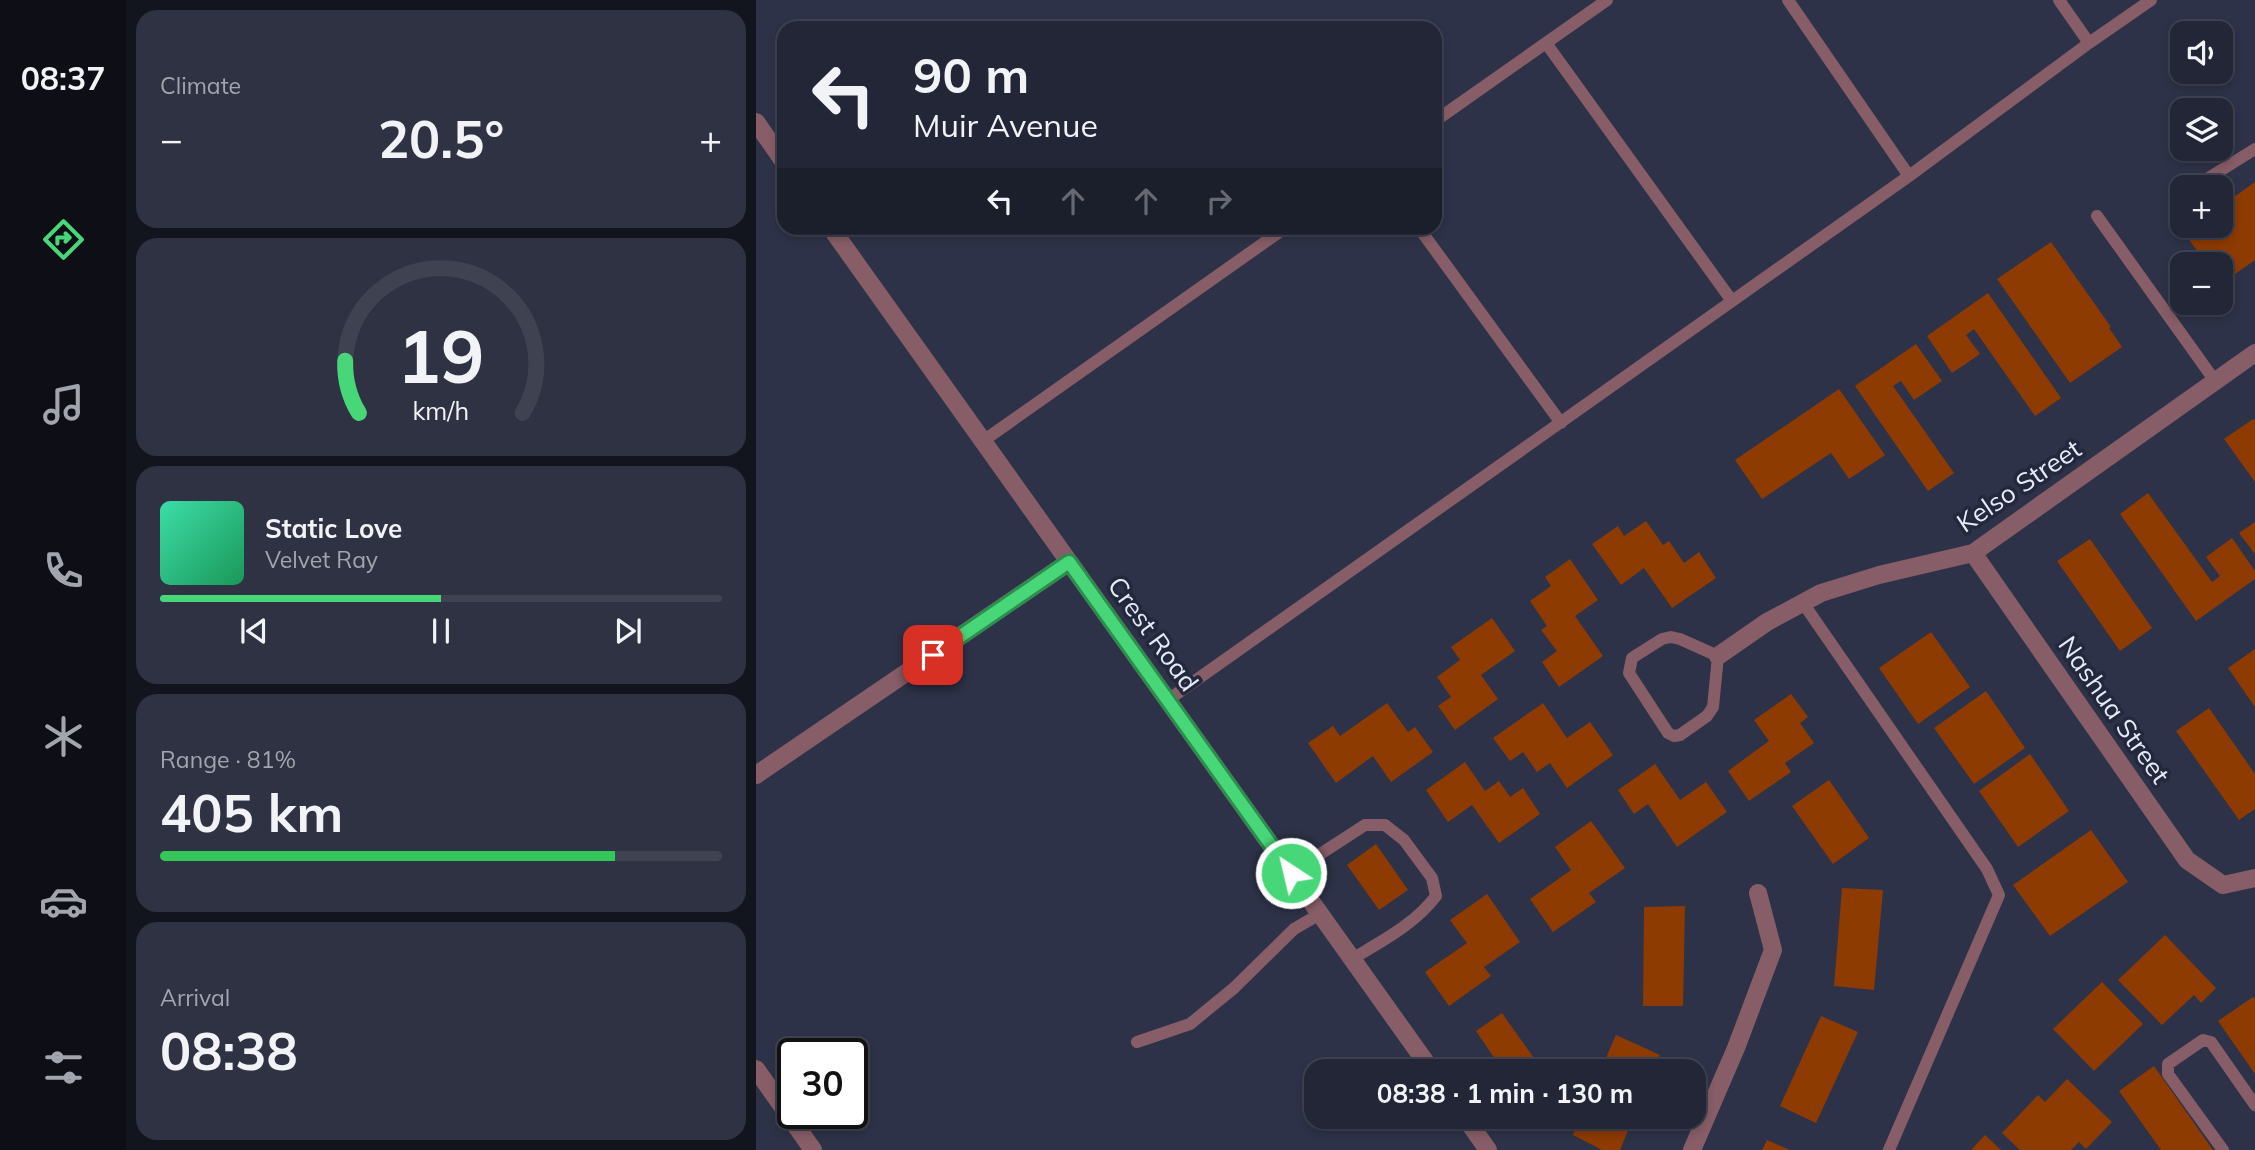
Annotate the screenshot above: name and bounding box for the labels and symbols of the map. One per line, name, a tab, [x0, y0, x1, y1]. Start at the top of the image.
street label: Kelso Street	[1950, 432, 2087, 539]
street label: Crest Road	[1101, 570, 1206, 697]
pin	[903, 625, 963, 685]
street label: Nashua Street	[2051, 630, 2177, 790]
position arrow	[1254, 836, 1328, 910]
speed limit sign: 30	[777, 1038, 868, 1129]

